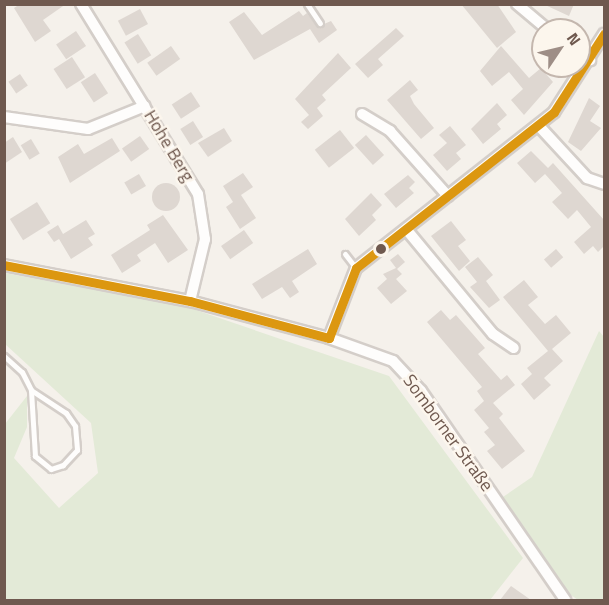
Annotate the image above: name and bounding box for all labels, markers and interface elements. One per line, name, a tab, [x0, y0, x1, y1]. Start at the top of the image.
north arrow	[531, 18, 591, 78]
text: N	[561, 27, 587, 50]
street label: Hohe Berg	[139, 106, 199, 186]
unlabelled marker	[375, 243, 387, 255]
street label: Somborner Straße	[398, 370, 498, 496]

